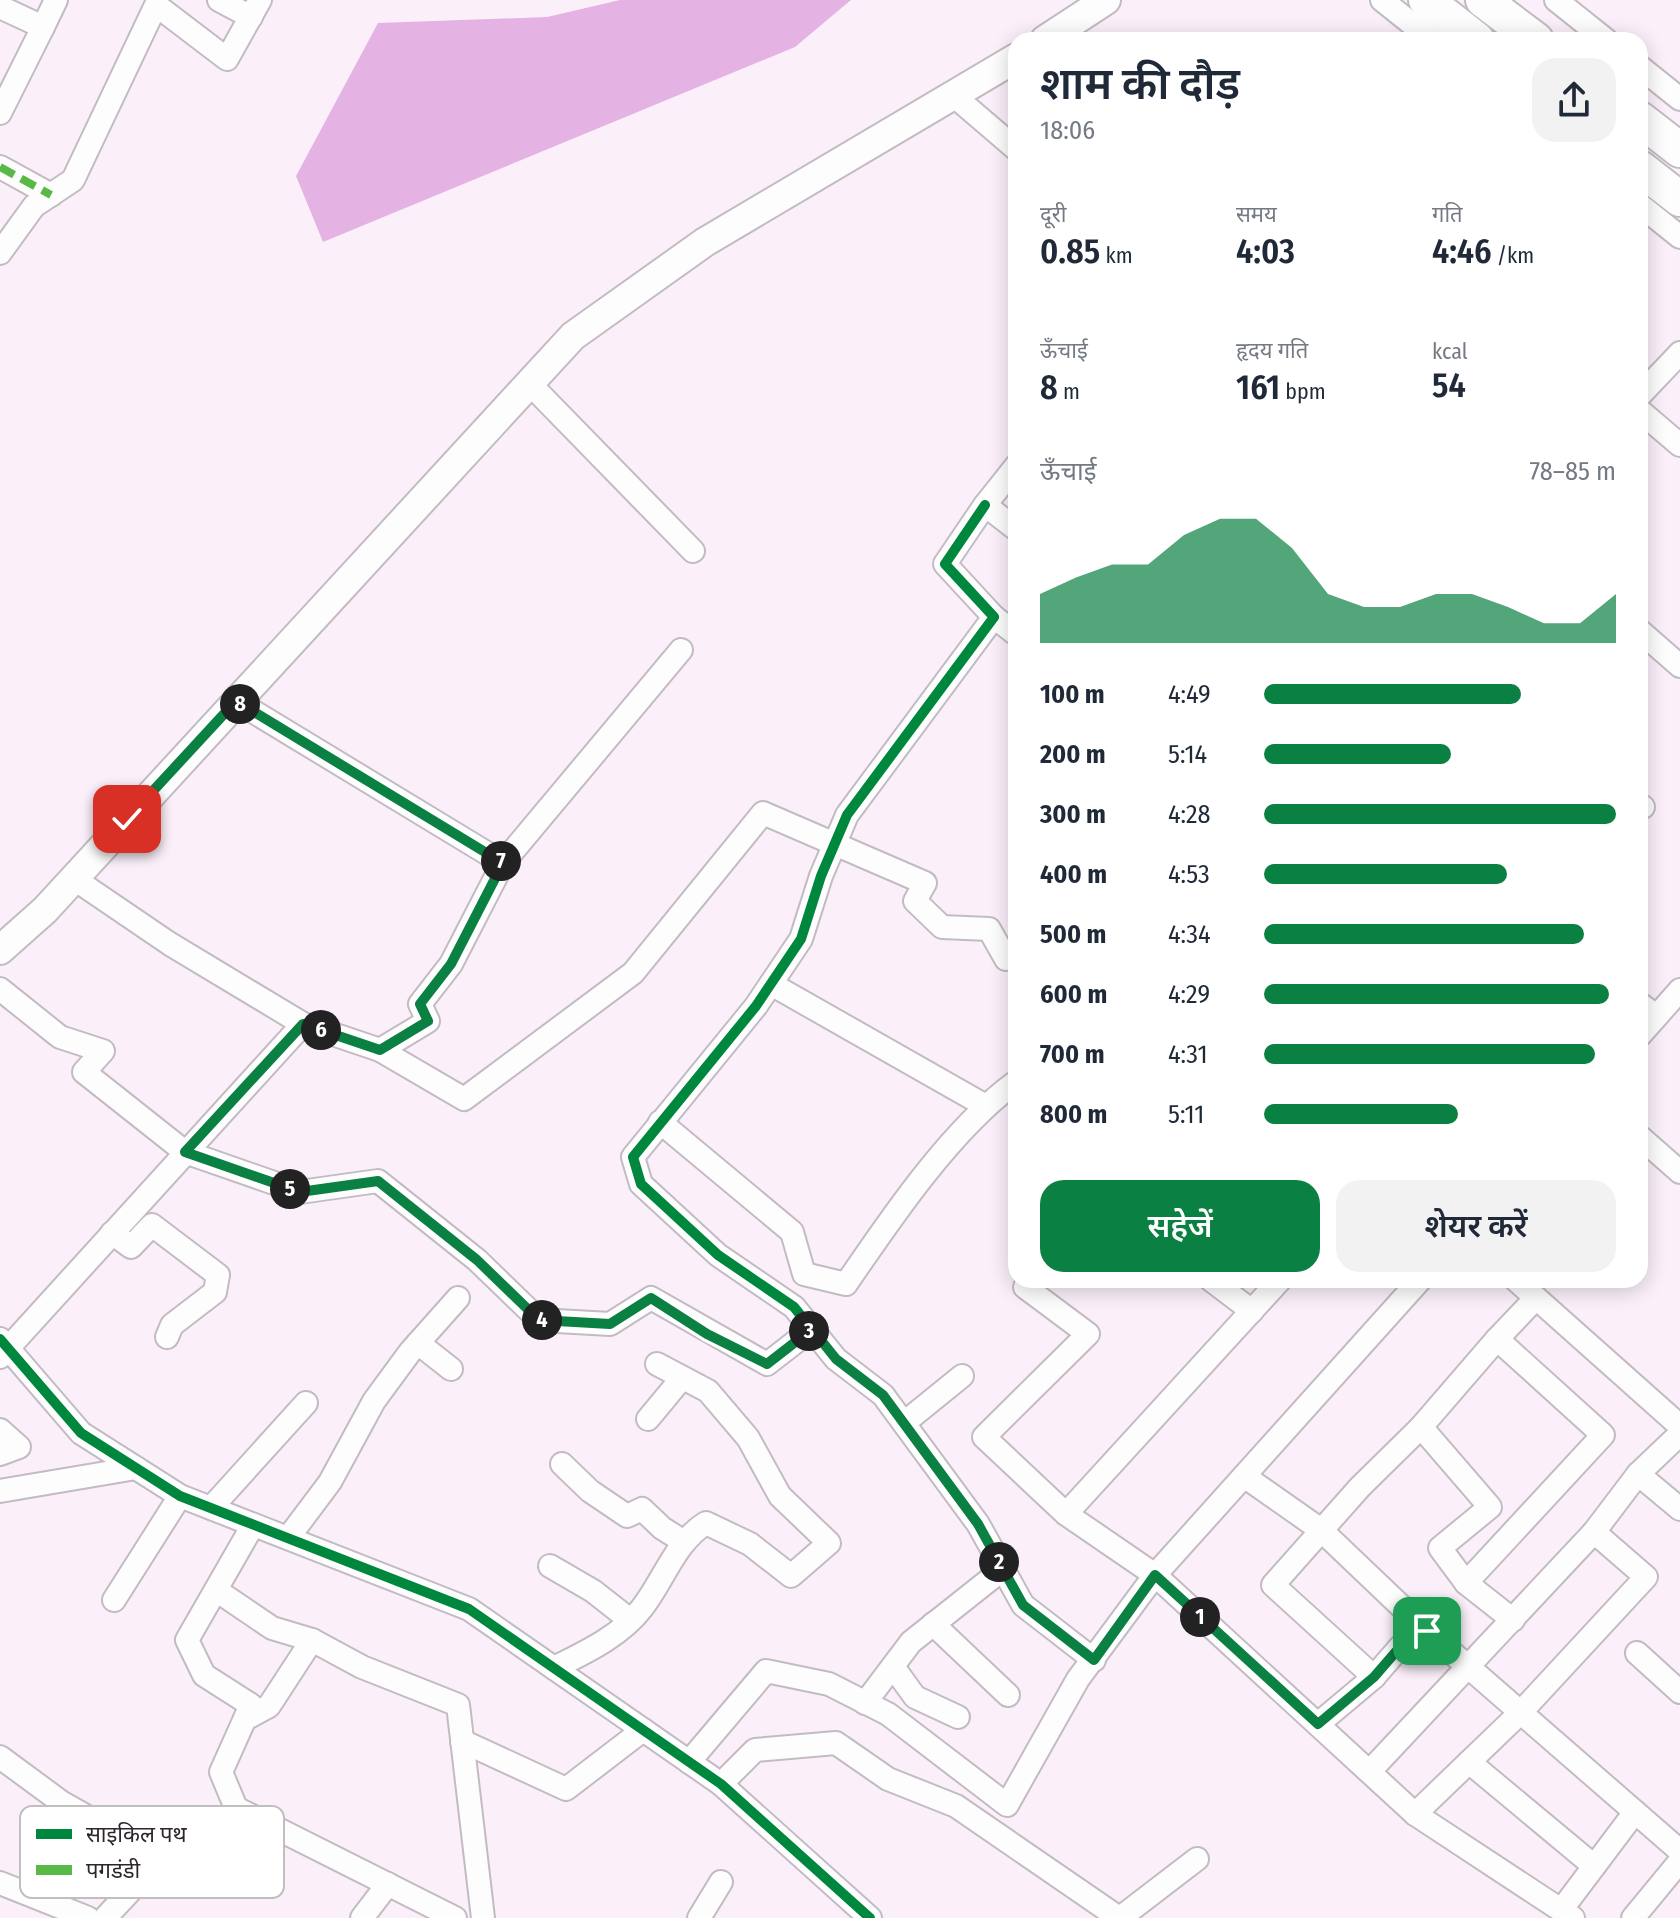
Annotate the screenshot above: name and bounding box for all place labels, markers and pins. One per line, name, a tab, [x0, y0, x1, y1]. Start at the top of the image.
pin: 8	[220, 684, 260, 724]
pin	[93, 785, 161, 853]
pin: 7	[481, 841, 521, 881]
pin: 6	[301, 1010, 341, 1050]
pin: 5	[270, 1169, 310, 1209]
pin: 4	[522, 1300, 562, 1340]
pin: 3	[789, 1311, 829, 1351]
pin: 2	[979, 1542, 1019, 1582]
pin: 1	[1180, 1597, 1220, 1637]
pin	[1393, 1597, 1461, 1665]

